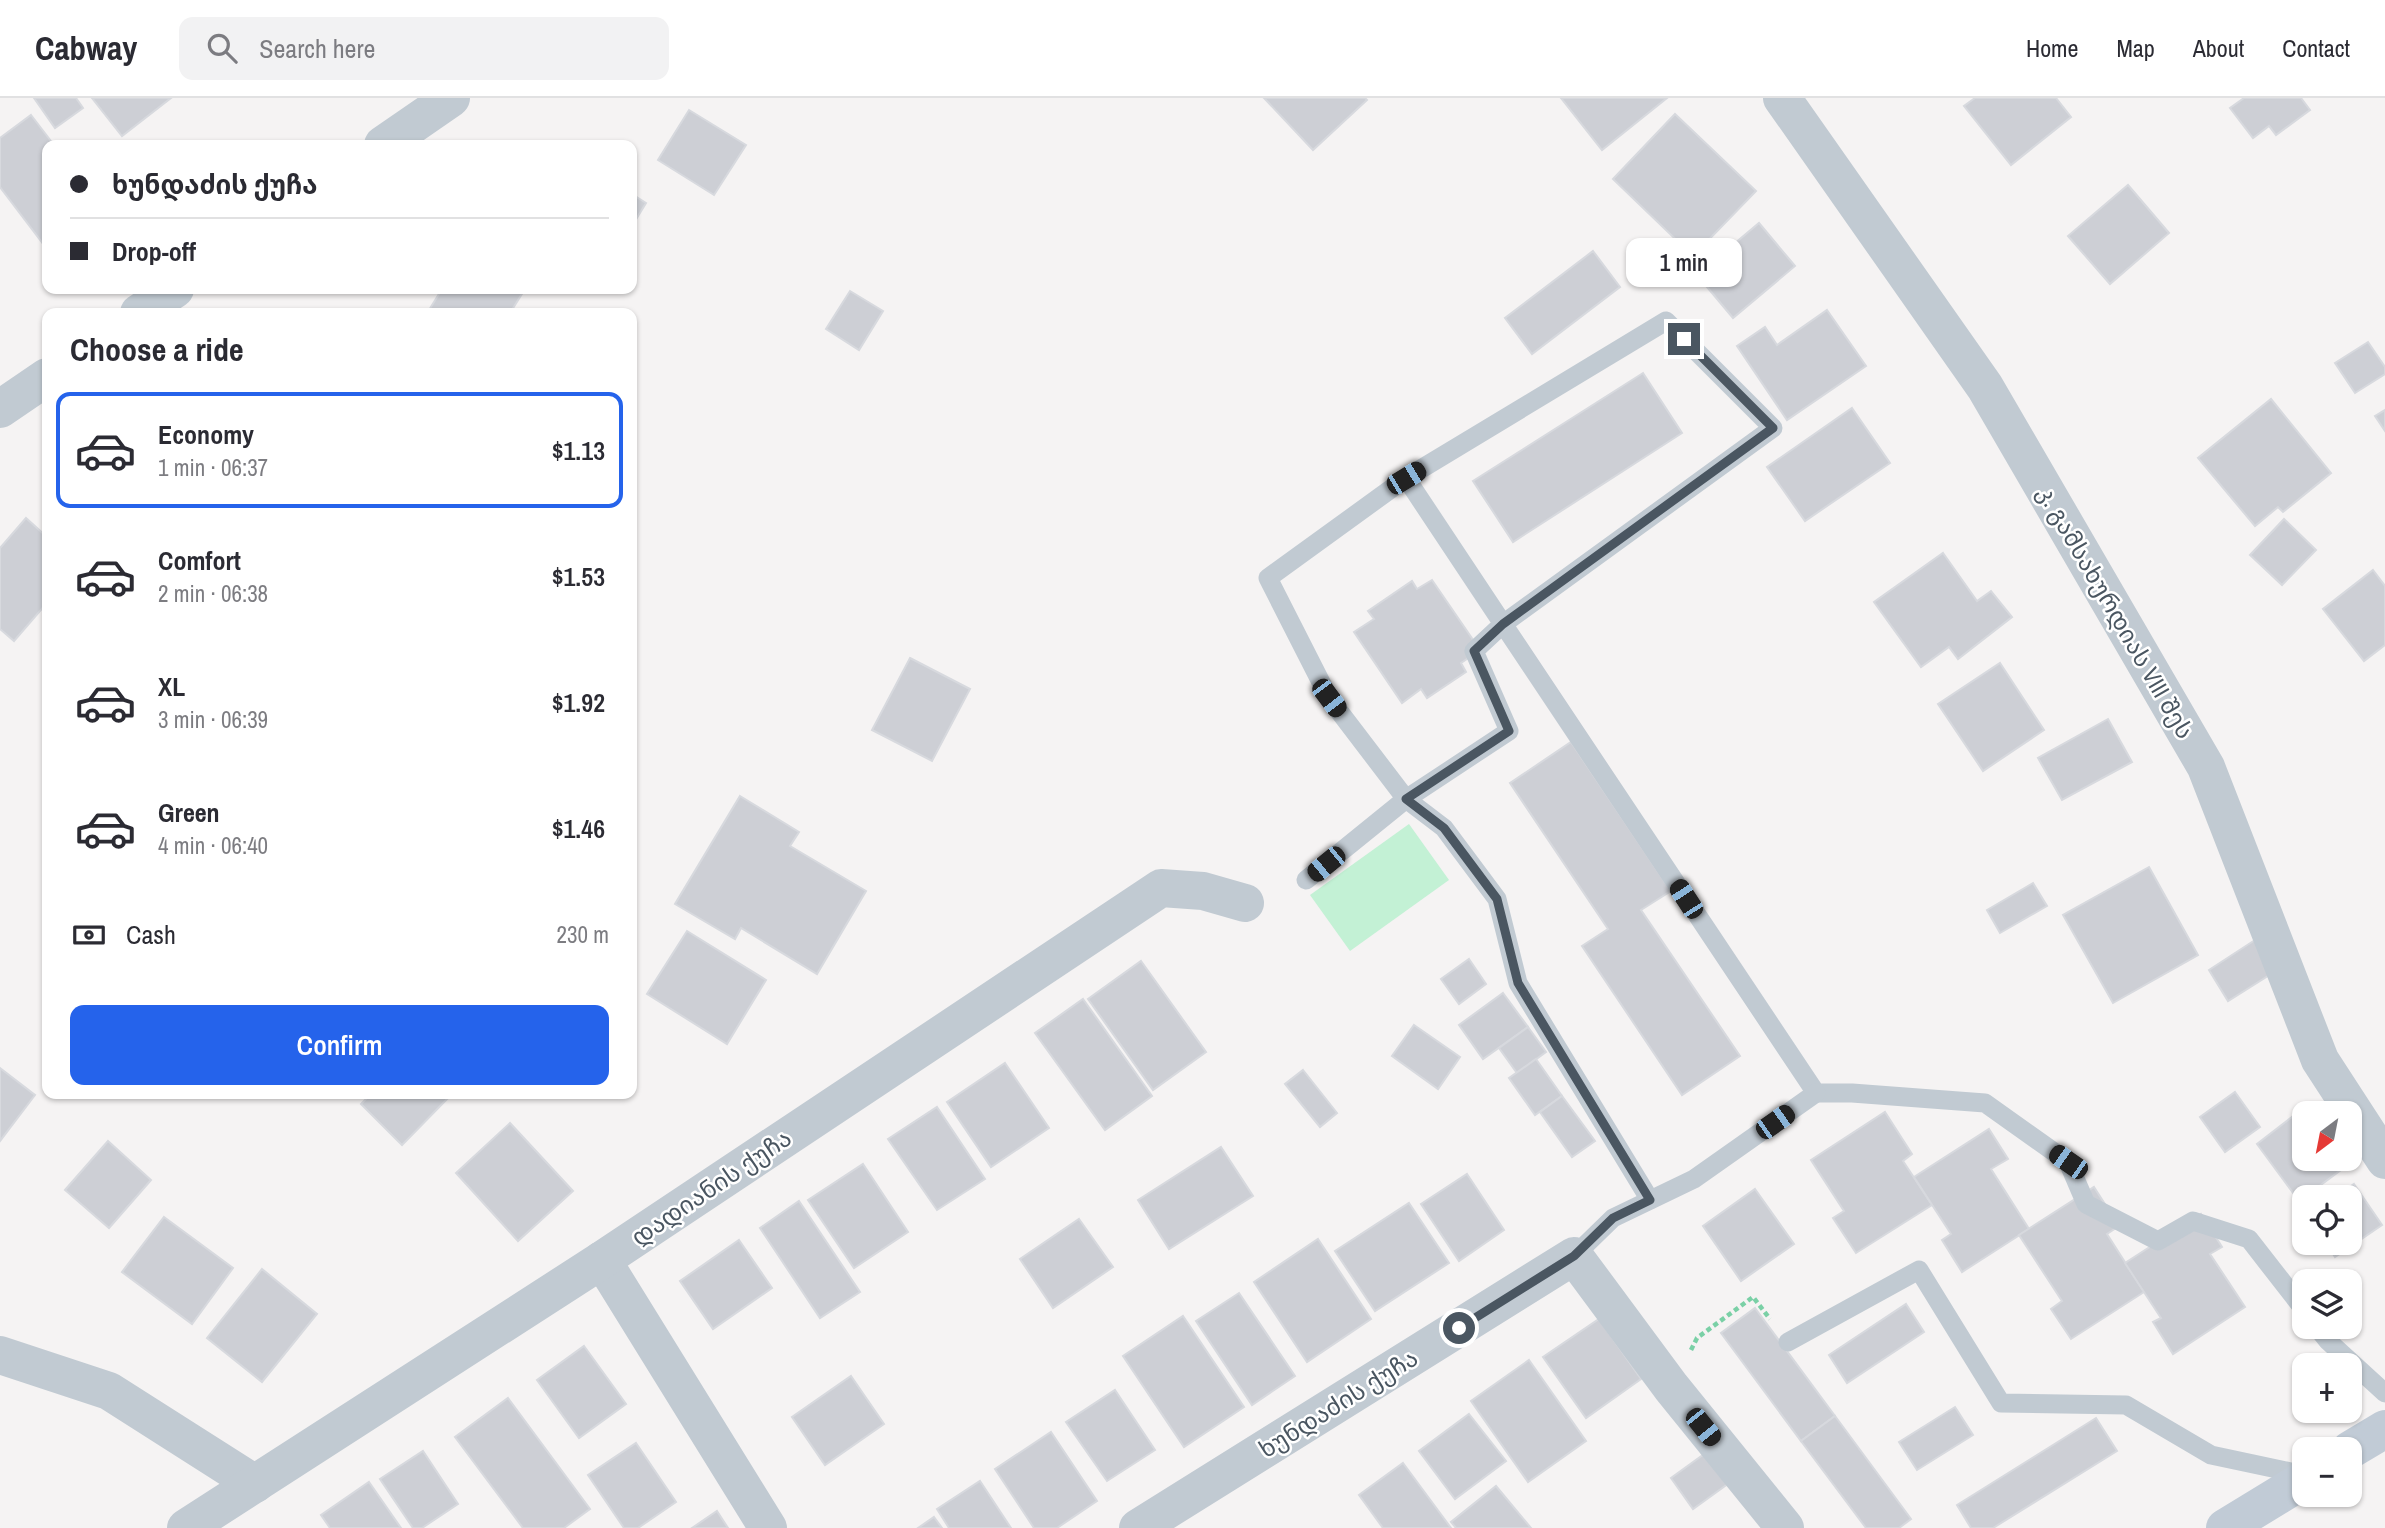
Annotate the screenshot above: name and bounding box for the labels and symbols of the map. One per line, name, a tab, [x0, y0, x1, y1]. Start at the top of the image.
callout: 1 min	[1626, 238, 1742, 286]
route end	[1668, 323, 1700, 355]
car	[1383, 458, 1430, 498]
street label: კ. გამსახურდიას VIII შეს	[2030, 480, 2202, 744]
car	[1308, 675, 1351, 721]
car	[1304, 843, 1349, 885]
car	[1666, 876, 1707, 922]
car	[1752, 1101, 1799, 1143]
north arrow	[2292, 1101, 2362, 1171]
street label: დადიანის ქუჩა	[625, 1122, 797, 1252]
car	[2045, 1141, 2092, 1183]
route start	[1443, 1312, 1475, 1344]
street label: ხუნდაძის ქუჩა	[1252, 1341, 1424, 1465]
car	[1682, 1404, 1725, 1450]

